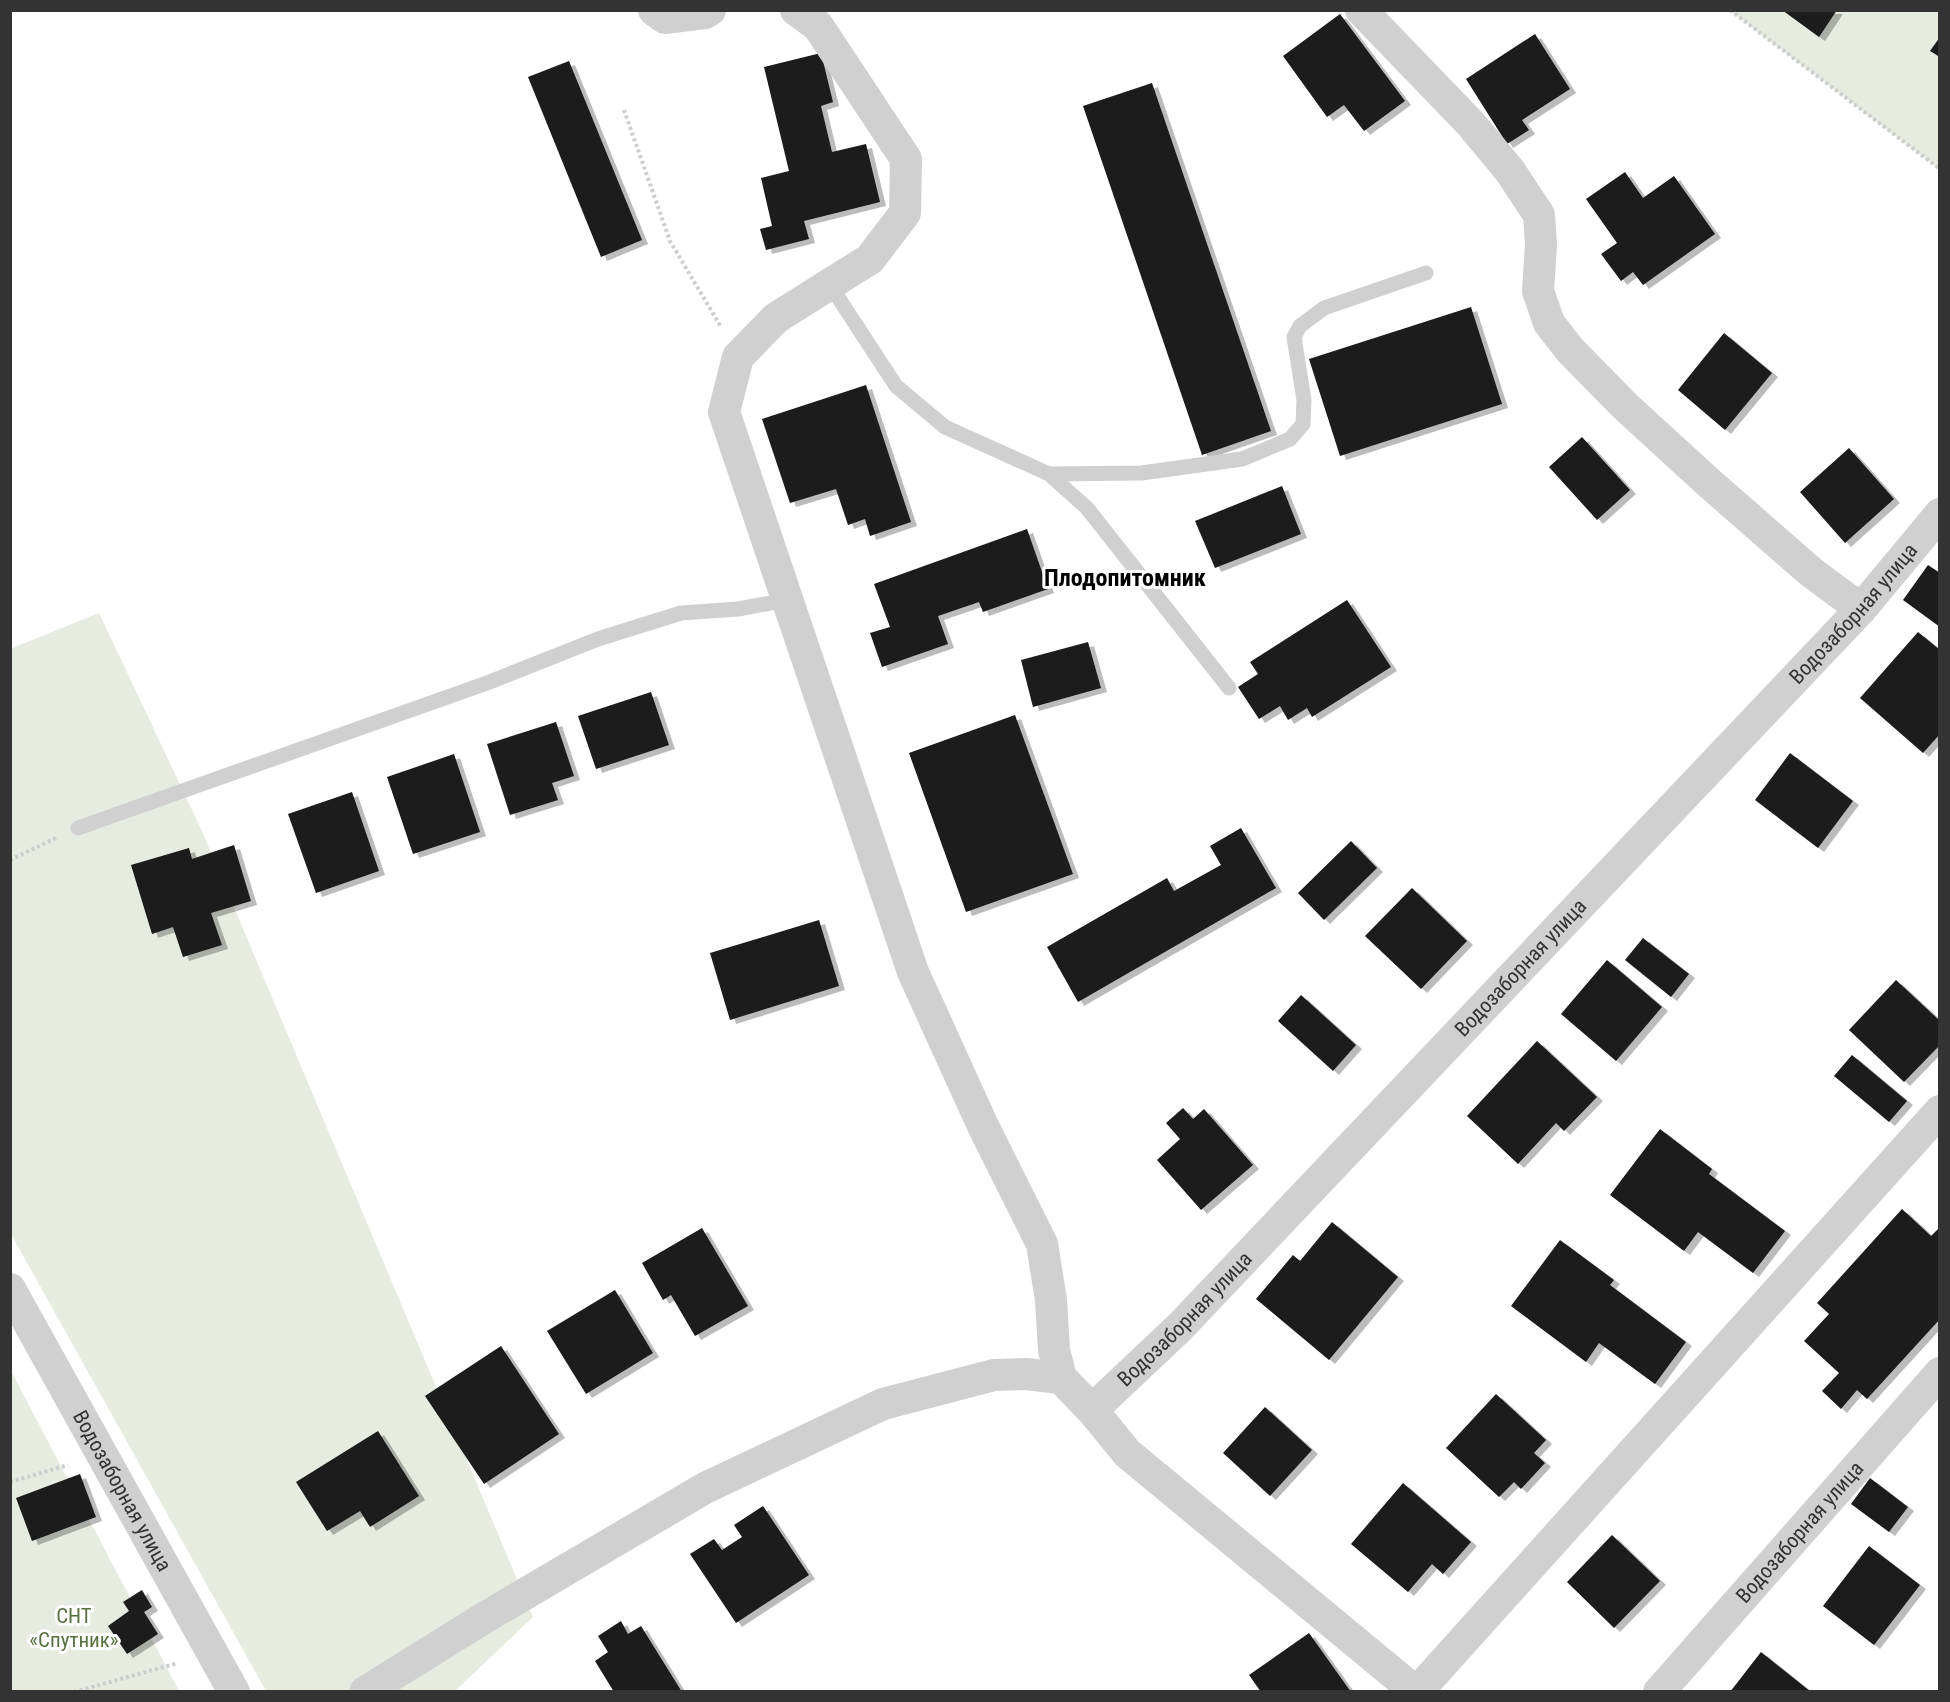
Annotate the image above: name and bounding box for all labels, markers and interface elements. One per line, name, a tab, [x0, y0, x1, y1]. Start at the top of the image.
street label: Водозаборная улица	[1784, 539, 1922, 689]
district label: Плодопитомник	[1044, 564, 1206, 592]
street label: Водозаборная улица	[1450, 894, 1591, 1041]
street label: Водозаборная улица	[1113, 1247, 1257, 1391]
street label: Водозаборная улица	[68, 1406, 176, 1575]
street label: Водозаборная улица	[1731, 1457, 1868, 1608]
park label: СНТ «Спутник»	[29, 1604, 119, 1652]

